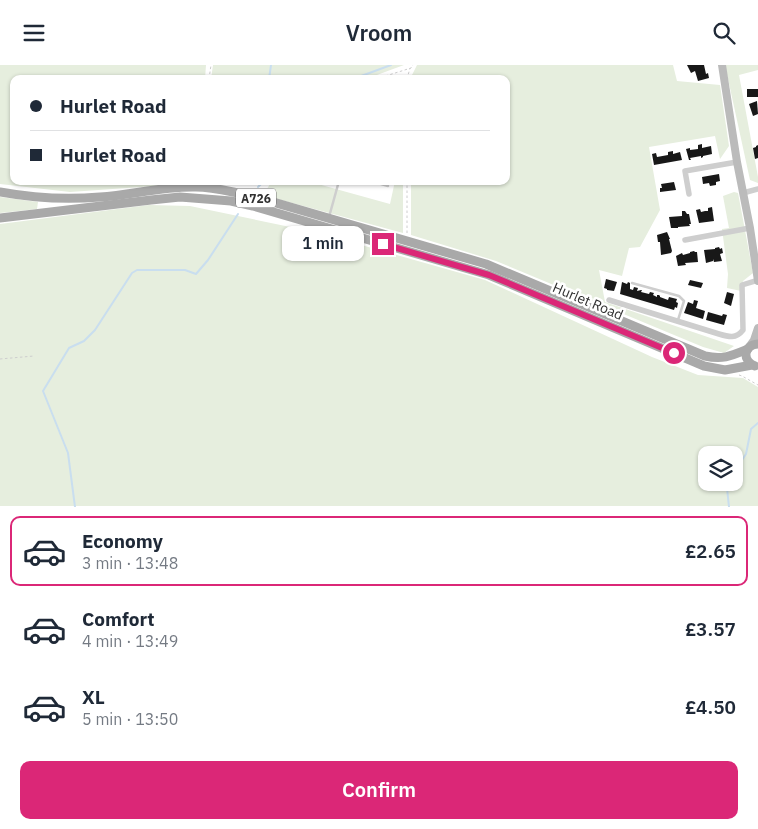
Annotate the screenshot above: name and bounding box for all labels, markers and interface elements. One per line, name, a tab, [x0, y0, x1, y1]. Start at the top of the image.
text: Vroom	[346, 18, 412, 47]
icon: menu	[20, 19, 48, 47]
icon: search	[710, 19, 738, 47]
text: Hurlet Road	[60, 94, 167, 118]
text: Hurlet Road	[60, 143, 167, 167]
road number: A726	[236, 189, 276, 207]
callout: 1 min	[283, 227, 366, 261]
text: 1 min	[302, 233, 344, 253]
route end	[372, 233, 394, 255]
street label: Hurlet Road	[550, 278, 626, 324]
route start	[663, 342, 685, 364]
map controls	[698, 446, 743, 491]
button: layers	[698, 446, 743, 491]
icon: car	[22, 529, 67, 574]
text: Economy	[82, 529, 163, 553]
text: £2.65	[685, 539, 736, 563]
text: 3 min · 13:48	[82, 553, 178, 573]
icon: car	[22, 607, 67, 652]
text: Comfort	[82, 607, 155, 631]
text: £3.57	[685, 617, 736, 641]
text: 4 min · 13:49	[82, 631, 178, 651]
icon: car	[22, 685, 67, 730]
text: XL	[82, 685, 105, 709]
text: £4.50	[685, 695, 736, 719]
text: 5 min · 13:50	[82, 709, 178, 729]
button: Confirm	[20, 761, 738, 819]

